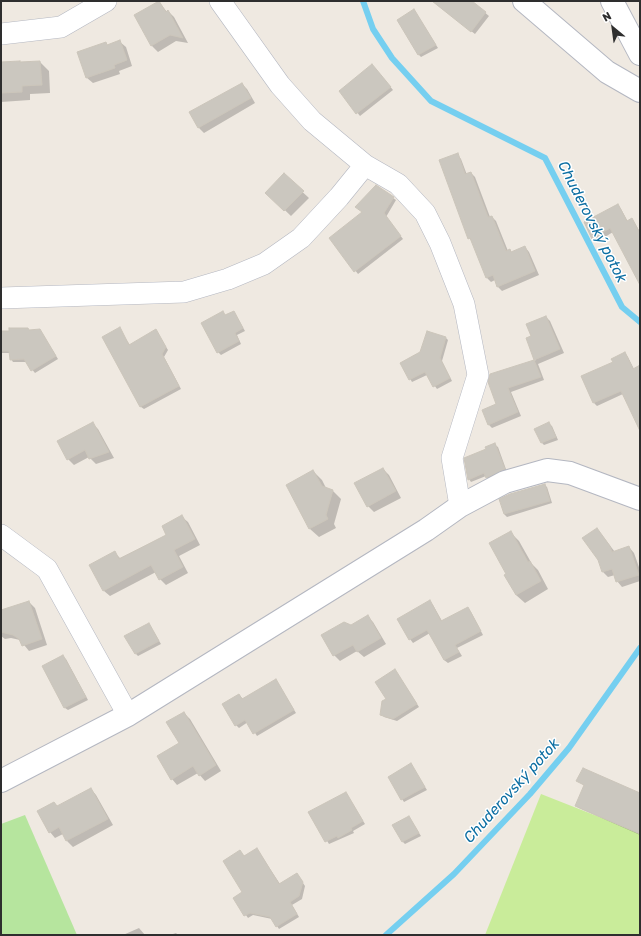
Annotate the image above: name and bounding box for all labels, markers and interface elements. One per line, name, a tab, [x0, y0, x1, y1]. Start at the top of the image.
north arrow	[593, 8, 633, 48]
text: N	[600, 9, 614, 25]
water label: Chuderovský potok	[553, 158, 631, 286]
water label: Chuderovský potok	[460, 735, 564, 847]

